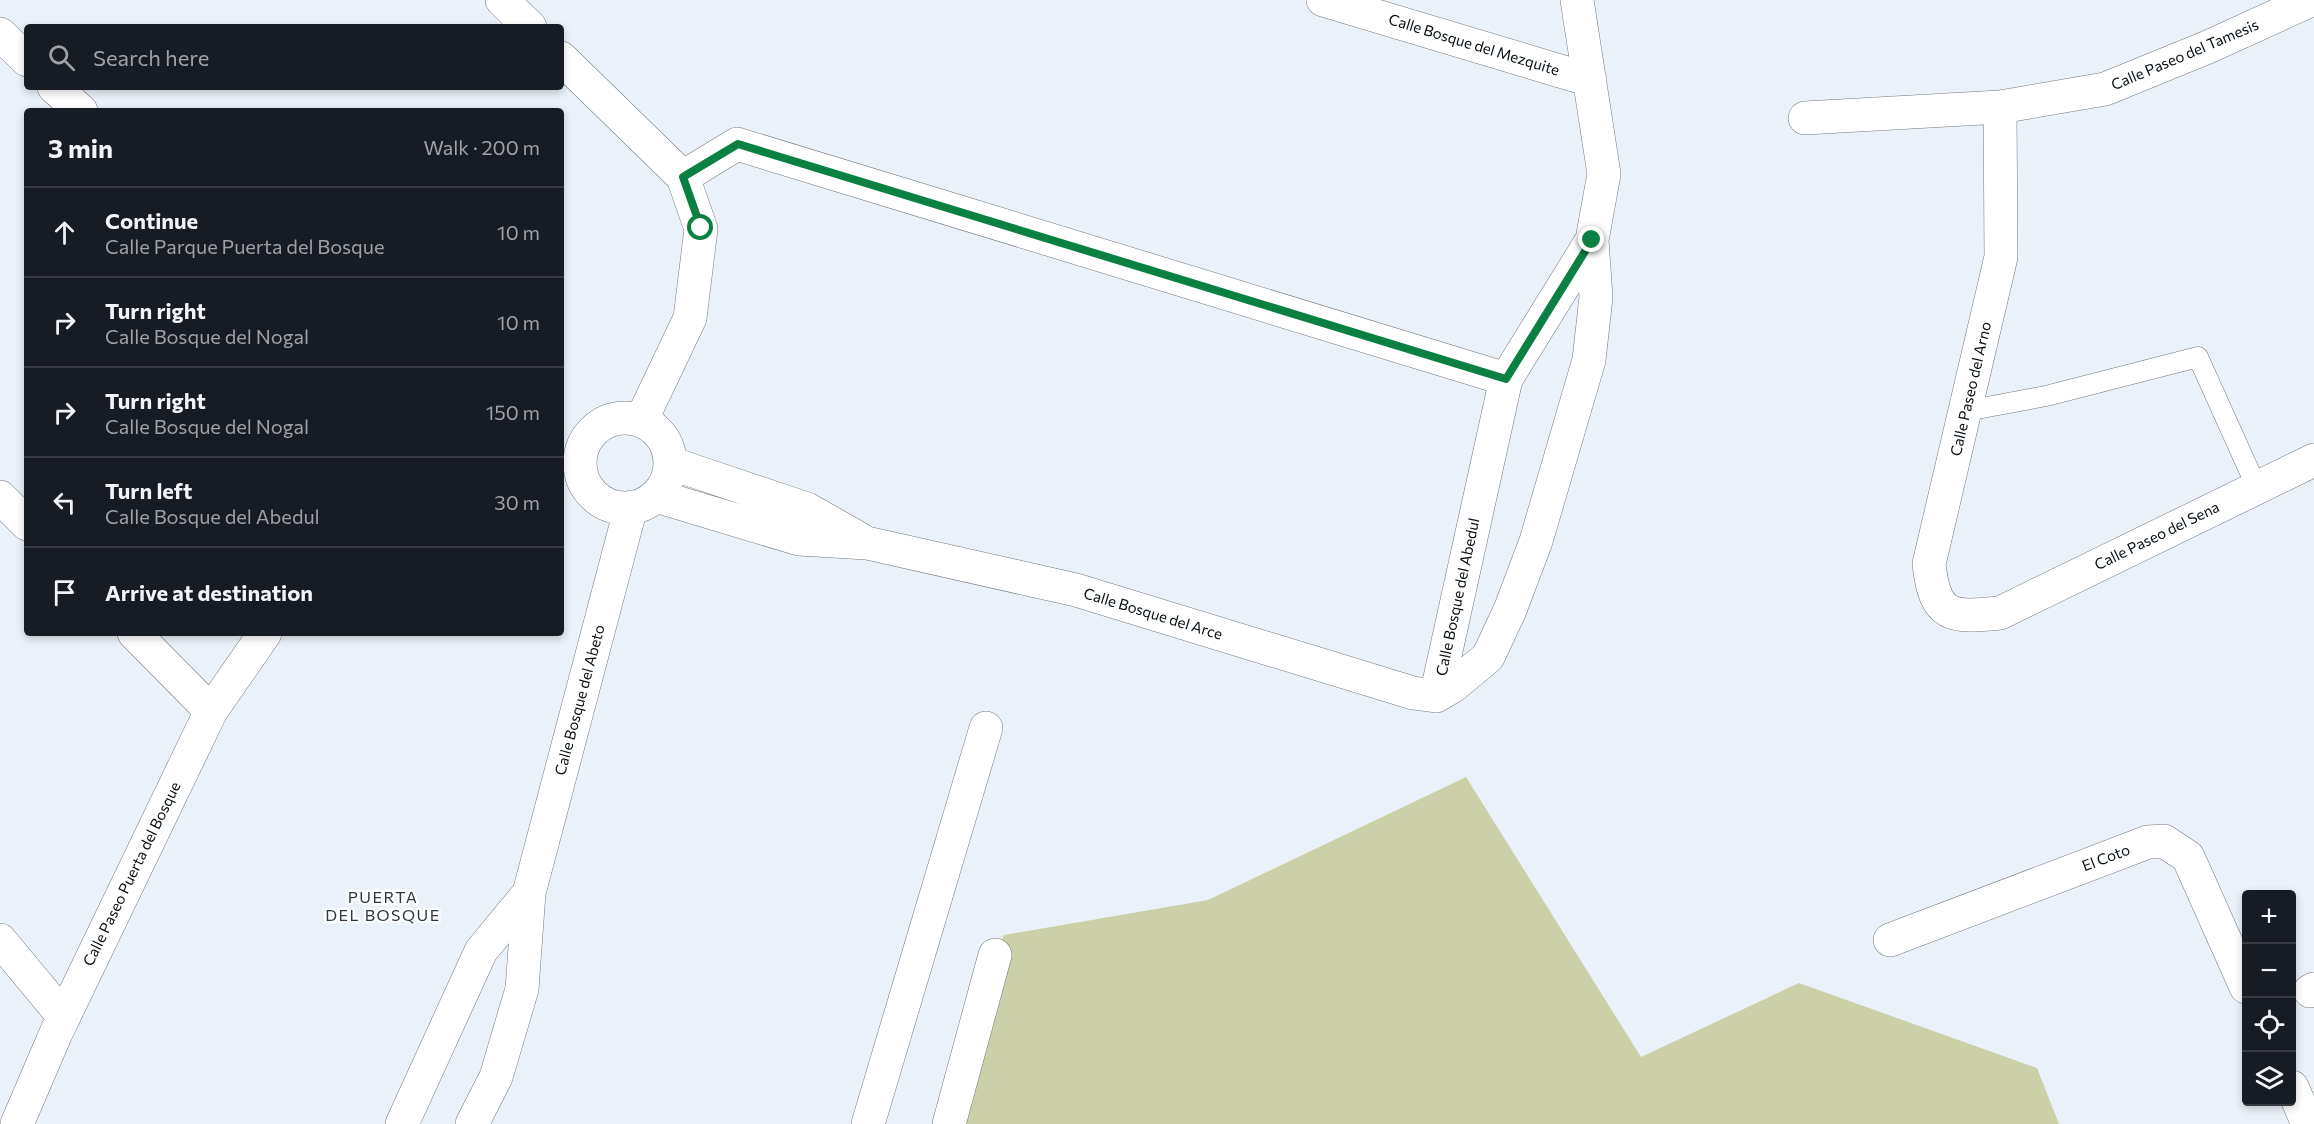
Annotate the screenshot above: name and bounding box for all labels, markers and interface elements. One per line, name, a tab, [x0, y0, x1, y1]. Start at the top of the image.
street label: Calle Bosque del Mezquite	[1387, 9, 1562, 79]
street label: Calle Paseo del Tamesis	[2108, 15, 2261, 93]
search box	[24, 24, 564, 90]
icon: search	[45, 41, 78, 74]
text: Search here	[93, 44, 209, 71]
text: 3 min	[48, 132, 113, 163]
text: Walk · 200 m	[423, 135, 540, 159]
text: Continue	[105, 207, 198, 234]
route start	[687, 214, 713, 240]
icon: ahead	[48, 216, 81, 249]
text: 10 m	[497, 220, 540, 244]
route end	[1578, 226, 1604, 252]
text: Calle Parque Puerta del Bosque	[105, 234, 385, 258]
text: Turn right	[105, 297, 206, 324]
icon: right	[48, 306, 81, 339]
text: 10 m	[497, 310, 540, 334]
street label: Calle Paseo del Arno	[1946, 320, 1994, 458]
text: Calle Bosque del Nogal	[105, 324, 309, 348]
text: Turn right	[105, 387, 206, 414]
icon: right	[48, 396, 81, 429]
text: 150 m	[486, 400, 540, 424]
text: Calle Bosque del Nogal	[105, 414, 309, 438]
text: Turn left	[105, 477, 192, 504]
icon: left	[48, 486, 81, 519]
text: 30 m	[494, 490, 540, 514]
street label: Calle Paseo del Sena	[2091, 497, 2222, 573]
text: Calle Bosque del Abedul	[105, 504, 320, 528]
street label: Calle Bosque del Abedul	[1431, 516, 1483, 677]
icon: arrive	[48, 576, 81, 609]
text: Arrive at destination	[105, 579, 313, 606]
street label: Calle Bosque del Arce	[1082, 583, 1225, 643]
street label: Calle Bosque del Abeto	[550, 622, 608, 777]
street label: Calle Paseo Puerta del Bosque	[79, 779, 184, 969]
street label: El Coto	[2079, 840, 2132, 874]
district label: PUERTA DEL BOSQUE	[325, 887, 441, 924]
map controls	[2242, 890, 2296, 1106]
button: +	[2242, 890, 2296, 944]
button: −	[2242, 944, 2296, 998]
button: locate	[2242, 998, 2296, 1052]
button: layers	[2242, 1052, 2296, 1106]

